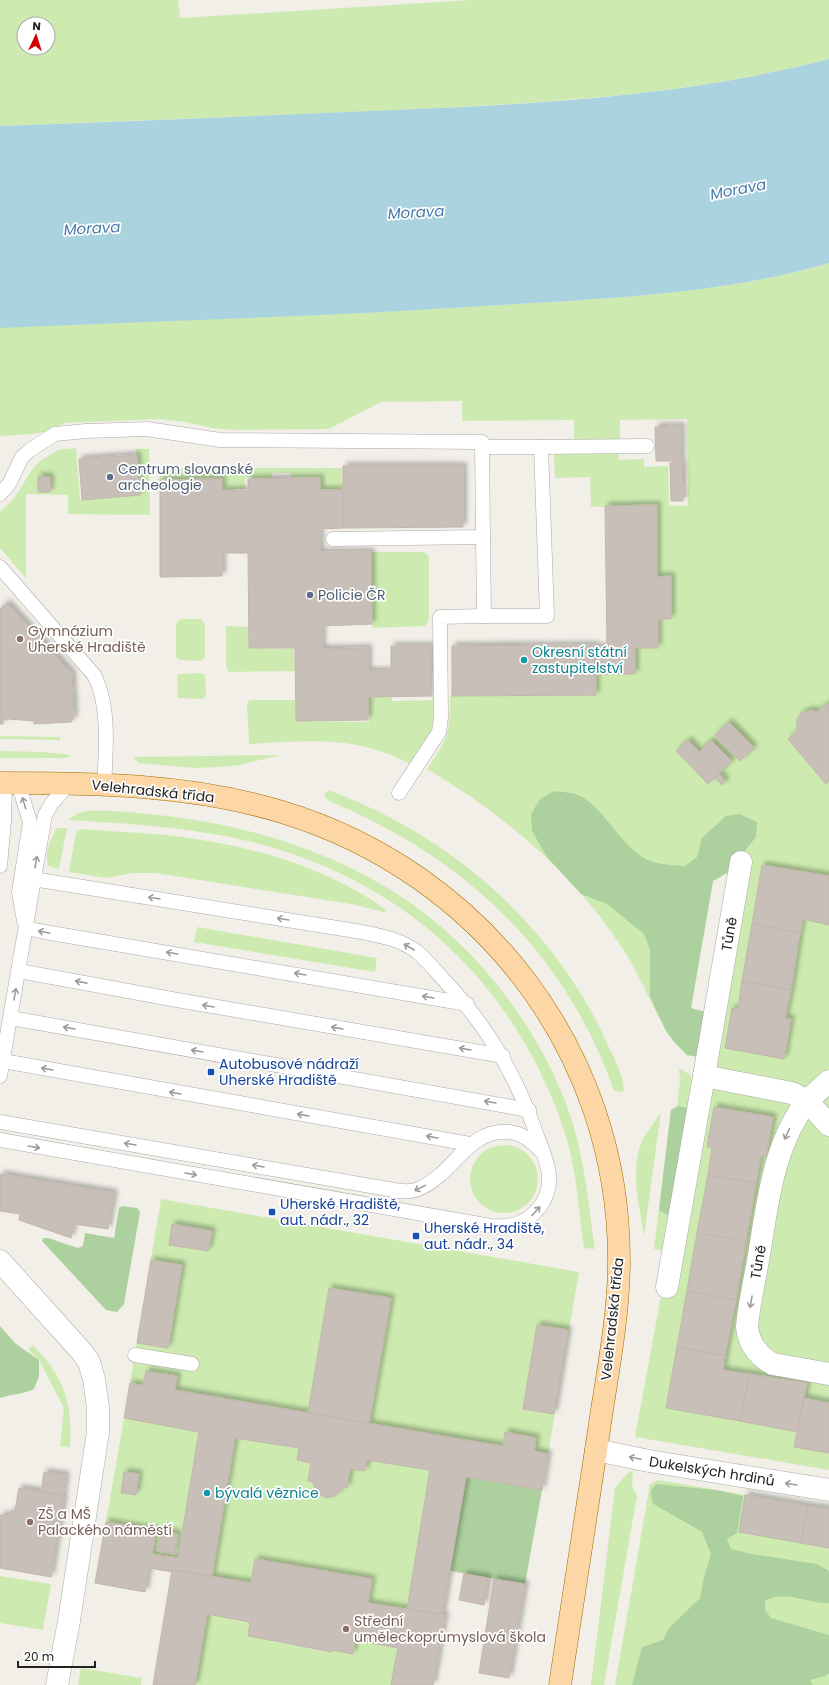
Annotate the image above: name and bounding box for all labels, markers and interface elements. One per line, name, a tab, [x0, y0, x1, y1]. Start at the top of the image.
north arrow	[16, 16, 56, 56]
text: N	[32, 18, 41, 34]
water label: Morava	[708, 173, 768, 205]
water label: Morava	[387, 200, 445, 224]
water label: Morava	[63, 216, 121, 240]
place label: Centrum slovanské archeologie	[118, 459, 253, 495]
marker: Centrum slovanské archeologie	[105, 472, 115, 482]
place label: Policie ČR	[318, 585, 386, 605]
marker: Policie ČR	[305, 590, 315, 600]
place label: Gymnázium Uherské Hradiště	[28, 621, 146, 657]
marker: Gymnázium Uherské Hradiště	[15, 634, 25, 644]
place label: Okresní státní zastupitelství	[532, 642, 627, 678]
marker: Okresní státní zastupitelství	[519, 655, 529, 665]
street label: Velehradská třída	[90, 775, 216, 807]
one-way arrow	[20, 796, 27, 809]
one-way arrow	[33, 855, 41, 868]
one-way arrow	[148, 894, 161, 902]
one-way arrow	[277, 915, 290, 923]
street label: Tůně	[716, 915, 742, 953]
one-way arrow	[38, 927, 51, 935]
one-way arrow	[403, 943, 415, 951]
one-way arrow	[166, 949, 179, 957]
one-way arrow	[294, 970, 307, 978]
one-way arrow	[74, 978, 87, 986]
one-way arrow	[11, 988, 19, 1001]
one-way arrow	[422, 993, 435, 1001]
one-way arrow	[202, 1002, 215, 1010]
one-way arrow	[330, 1023, 343, 1031]
one-way arrow	[63, 1024, 76, 1032]
one-way arrow	[459, 1045, 472, 1053]
one-way arrow	[191, 1047, 204, 1055]
place label: Autobusové nádraží Uherské Hradiště	[219, 1054, 359, 1090]
one-way arrow	[41, 1065, 54, 1073]
marker: Autobusové nádraží Uherské Hradiště	[206, 1067, 216, 1077]
one-way arrow	[169, 1088, 182, 1096]
one-way arrow	[484, 1098, 497, 1106]
one-way arrow	[297, 1111, 310, 1119]
one-way arrow	[783, 1128, 790, 1140]
one-way arrow	[425, 1133, 438, 1141]
one-way arrow	[124, 1140, 137, 1148]
one-way arrow	[27, 1143, 40, 1151]
one-way arrow	[252, 1162, 265, 1170]
one-way arrow	[184, 1170, 197, 1178]
one-way arrow	[414, 1185, 426, 1192]
place label: Uherské Hradiště, aut. nádr., 32	[280, 1194, 401, 1230]
one-way arrow	[532, 1206, 541, 1216]
marker: Uherské Hradiště, aut. nádr., 32	[267, 1207, 277, 1217]
place label: Uherské Hradiště, aut. nádr., 34	[424, 1218, 545, 1254]
marker: Uherské Hradiště, aut. nádr., 34	[411, 1231, 421, 1241]
street label: Tůně	[745, 1243, 771, 1281]
street label: Velehradská třída	[596, 1256, 628, 1382]
one-way arrow	[747, 1295, 755, 1308]
street label: Dukelských hrdinů	[648, 1451, 776, 1491]
one-way arrow	[629, 1453, 642, 1461]
one-way arrow	[784, 1480, 797, 1488]
place label: bývalá věznice	[215, 1483, 319, 1503]
marker: bývalá věznice	[202, 1488, 212, 1498]
place label: ZŠ a MŠ Palackého náměstí	[38, 1504, 172, 1540]
marker: ZŠ a MŠ Palackého náměstí	[25, 1517, 35, 1527]
place label: Střední uměleckoprůmyslová škola	[354, 1611, 546, 1647]
marker: Střední uměleckoprůmyslová škola	[341, 1624, 351, 1634]
scale bar	[18, 1643, 95, 1669]
text: 20 m	[24, 1648, 54, 1665]

